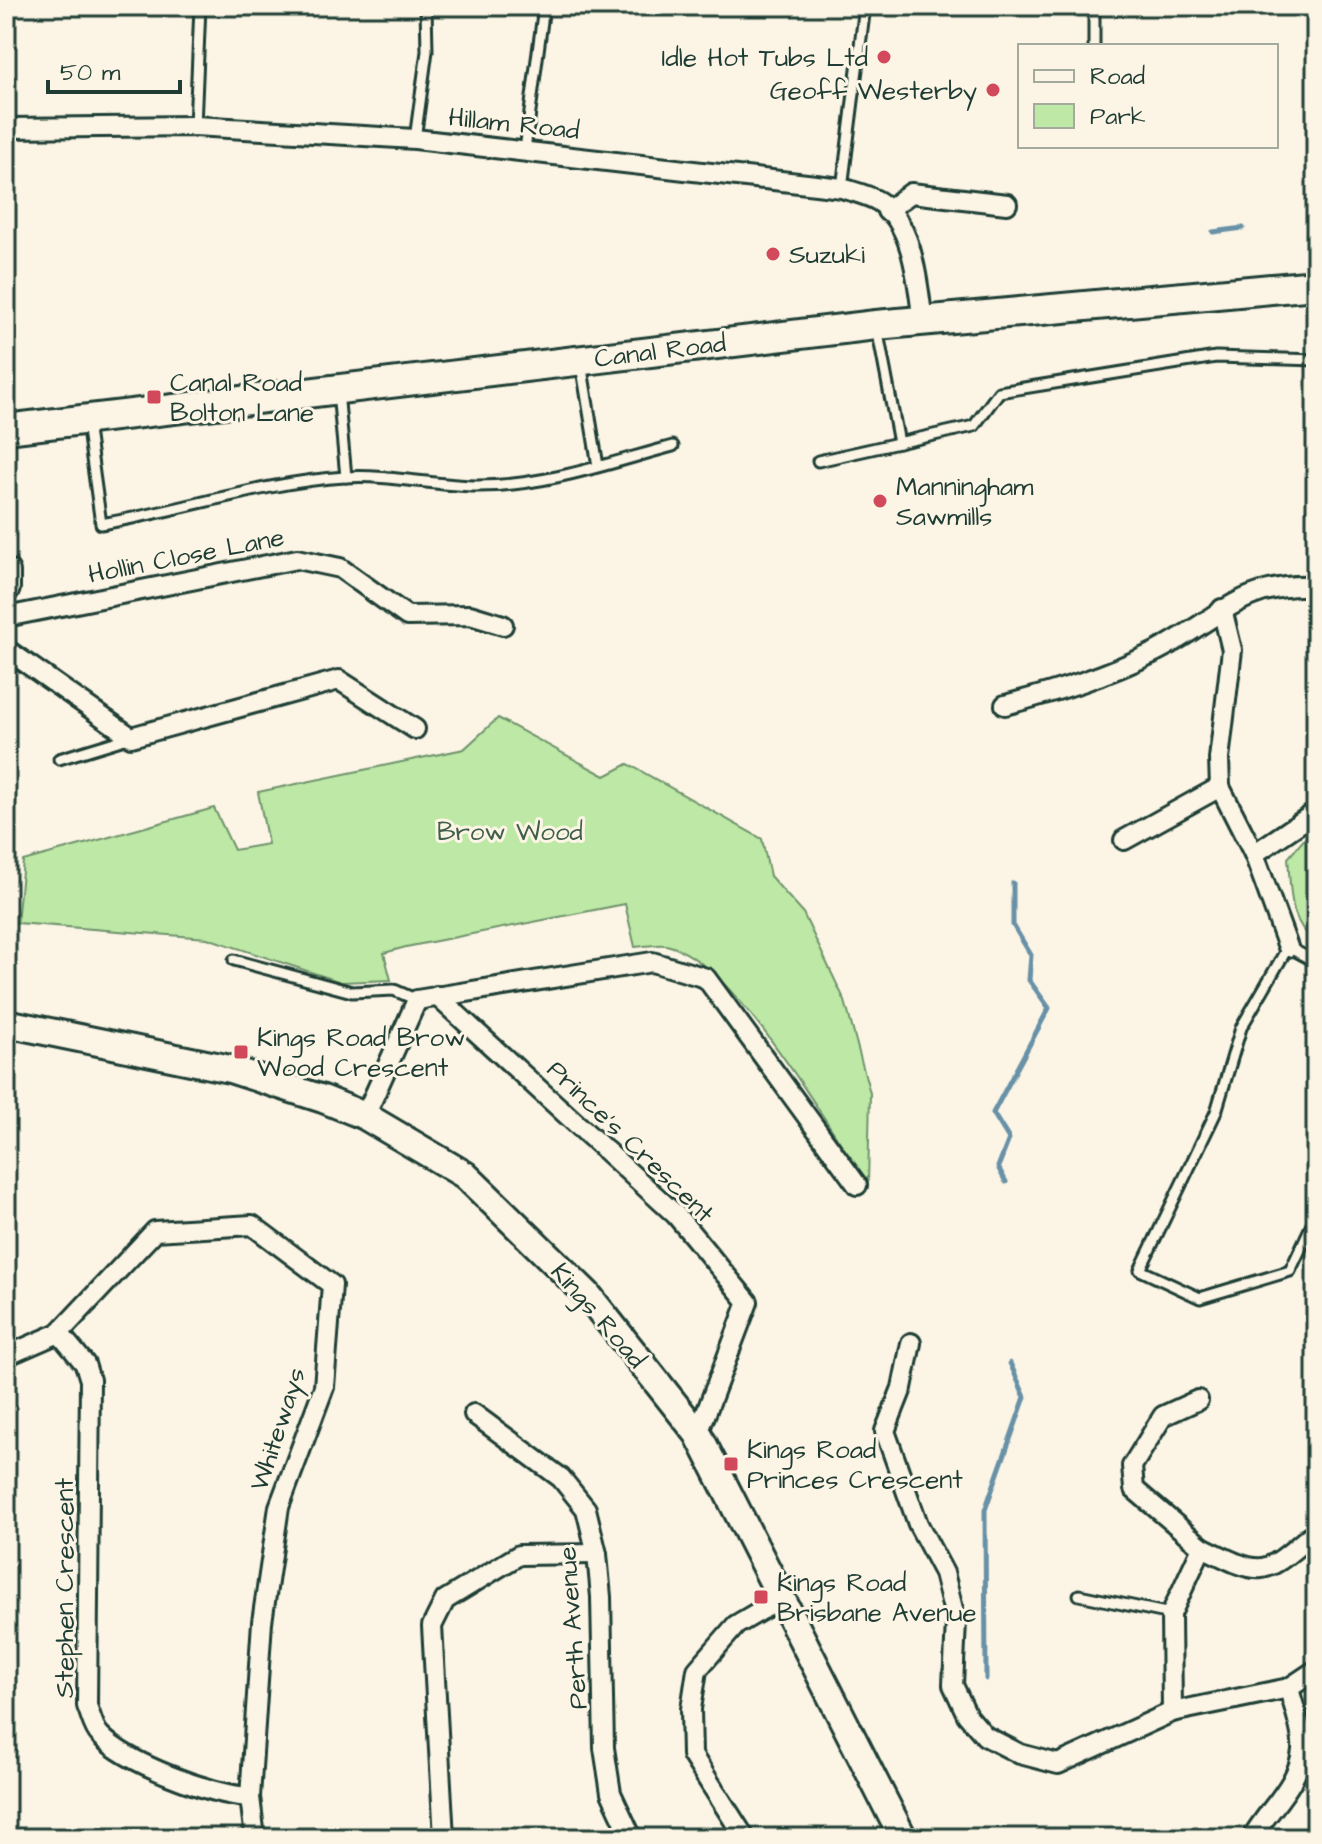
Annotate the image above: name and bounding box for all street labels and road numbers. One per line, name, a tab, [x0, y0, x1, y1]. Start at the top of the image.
street label: Hillam Road	[447, 99, 581, 149]
street label: Canal Road	[592, 325, 728, 377]
street label: Hollin Close Lane	[85, 519, 287, 593]
street label: Prince's Crescent	[539, 1052, 722, 1231]
street label: Kings Road	[541, 1255, 654, 1378]
street label: Whiteways	[241, 1363, 317, 1496]
street label: Stephen Crescent	[47, 1478, 83, 1698]
street label: Perth Avenue	[549, 1545, 597, 1711]

